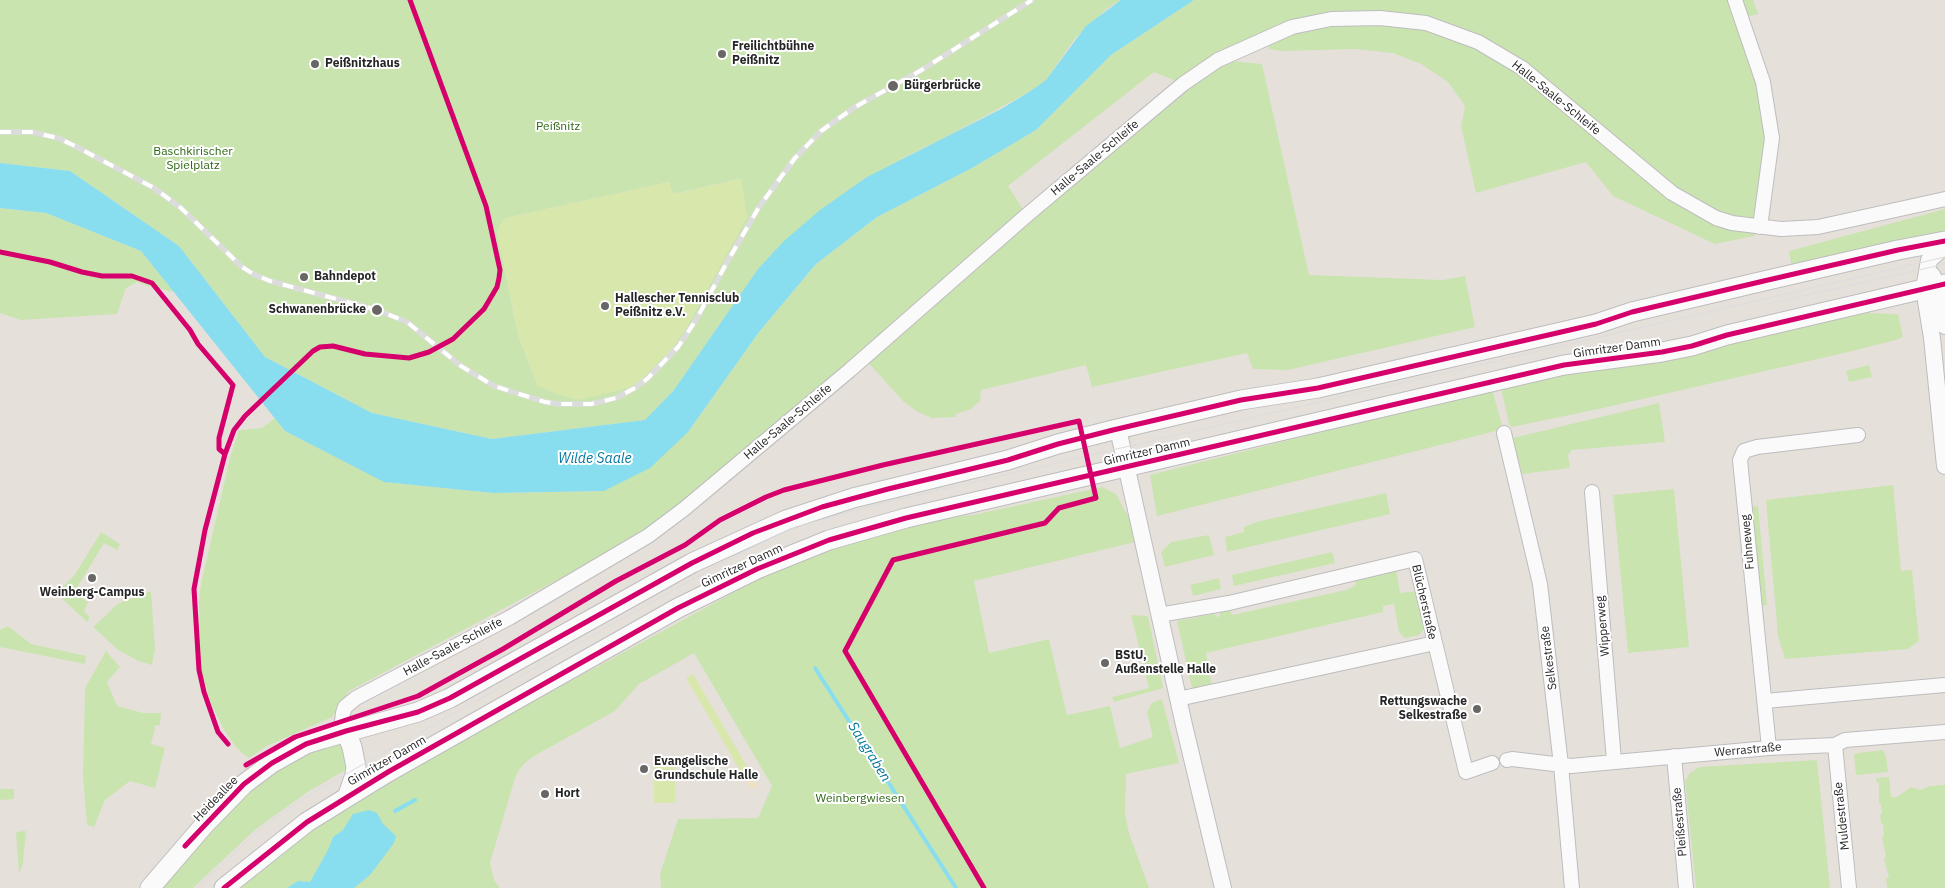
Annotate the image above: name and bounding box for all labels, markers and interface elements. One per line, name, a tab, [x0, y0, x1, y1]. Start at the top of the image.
place label: Freilichtbühne Peißnitz	[732, 40, 814, 68]
marker: Freilichtbühne Peißnitz	[716, 48, 728, 60]
place label: Peißnitzhaus	[325, 57, 400, 71]
marker: Peißnitzhaus	[309, 58, 321, 70]
street label: Halle-Saale-Schleife	[1509, 58, 1603, 138]
marker: Bürgerbrücke	[886, 79, 900, 93]
place label: Bürgerbrücke	[904, 79, 981, 93]
street label: Halle-Saale-Schleife	[1048, 117, 1142, 199]
park label: Peißnitz	[536, 120, 580, 134]
park label: Baschkirischer Spielplatz	[153, 145, 233, 173]
place label: Bahndepot	[314, 270, 376, 284]
marker: Bahndepot	[298, 271, 310, 283]
place label: Hallescher Tennisclub Peißnitz e.V.	[615, 292, 739, 320]
marker: Hallescher Tennisclub Peißnitz e.V.	[599, 300, 611, 312]
place label: Schwanenbrücke	[269, 303, 366, 317]
marker: Schwanenbrücke	[370, 303, 384, 317]
street label: Gimritzer Damm	[1572, 335, 1662, 361]
street label: Halle-Saale-Schleife	[741, 381, 835, 463]
street label: Gimritzer Damm	[1102, 435, 1192, 469]
water label: Wilde Saale	[558, 451, 632, 467]
street label: Fuhneweg	[1738, 514, 1758, 570]
street label: Gimritzer Damm	[699, 541, 785, 591]
street label: Blücherstraße	[1408, 563, 1440, 641]
marker: Weinberg-Campus	[86, 572, 98, 584]
place label: Weinberg-Campus	[40, 586, 144, 600]
street label: Wipperweg	[1593, 595, 1613, 657]
street label: Halle-Saale-Schleife	[401, 615, 505, 679]
street label: Selkestraße	[1538, 625, 1560, 691]
place label: BStU, Außenstelle Halle	[1115, 649, 1216, 677]
marker: BStU, Außenstelle Halle	[1099, 657, 1111, 669]
place label: Rettungswache Selkestraße	[1380, 695, 1467, 723]
marker: Rettungswache Selkestraße	[1471, 703, 1483, 715]
water label: Saugraben	[844, 719, 894, 785]
street label: Gimritzer Damm	[345, 733, 429, 789]
street label: Werrastraße	[1714, 740, 1782, 760]
place label: Evangelische Grundschule Halle	[654, 755, 758, 783]
marker: Evangelische Grundschule Halle	[638, 763, 650, 775]
street label: Heideallee	[191, 773, 241, 825]
street label: Muldestraße	[1831, 781, 1853, 851]
place label: Hort	[555, 787, 580, 801]
street label: Pleißestraße	[1670, 787, 1690, 857]
marker: Hort	[539, 788, 551, 800]
park label: Weinbergwiesen	[815, 792, 905, 806]

